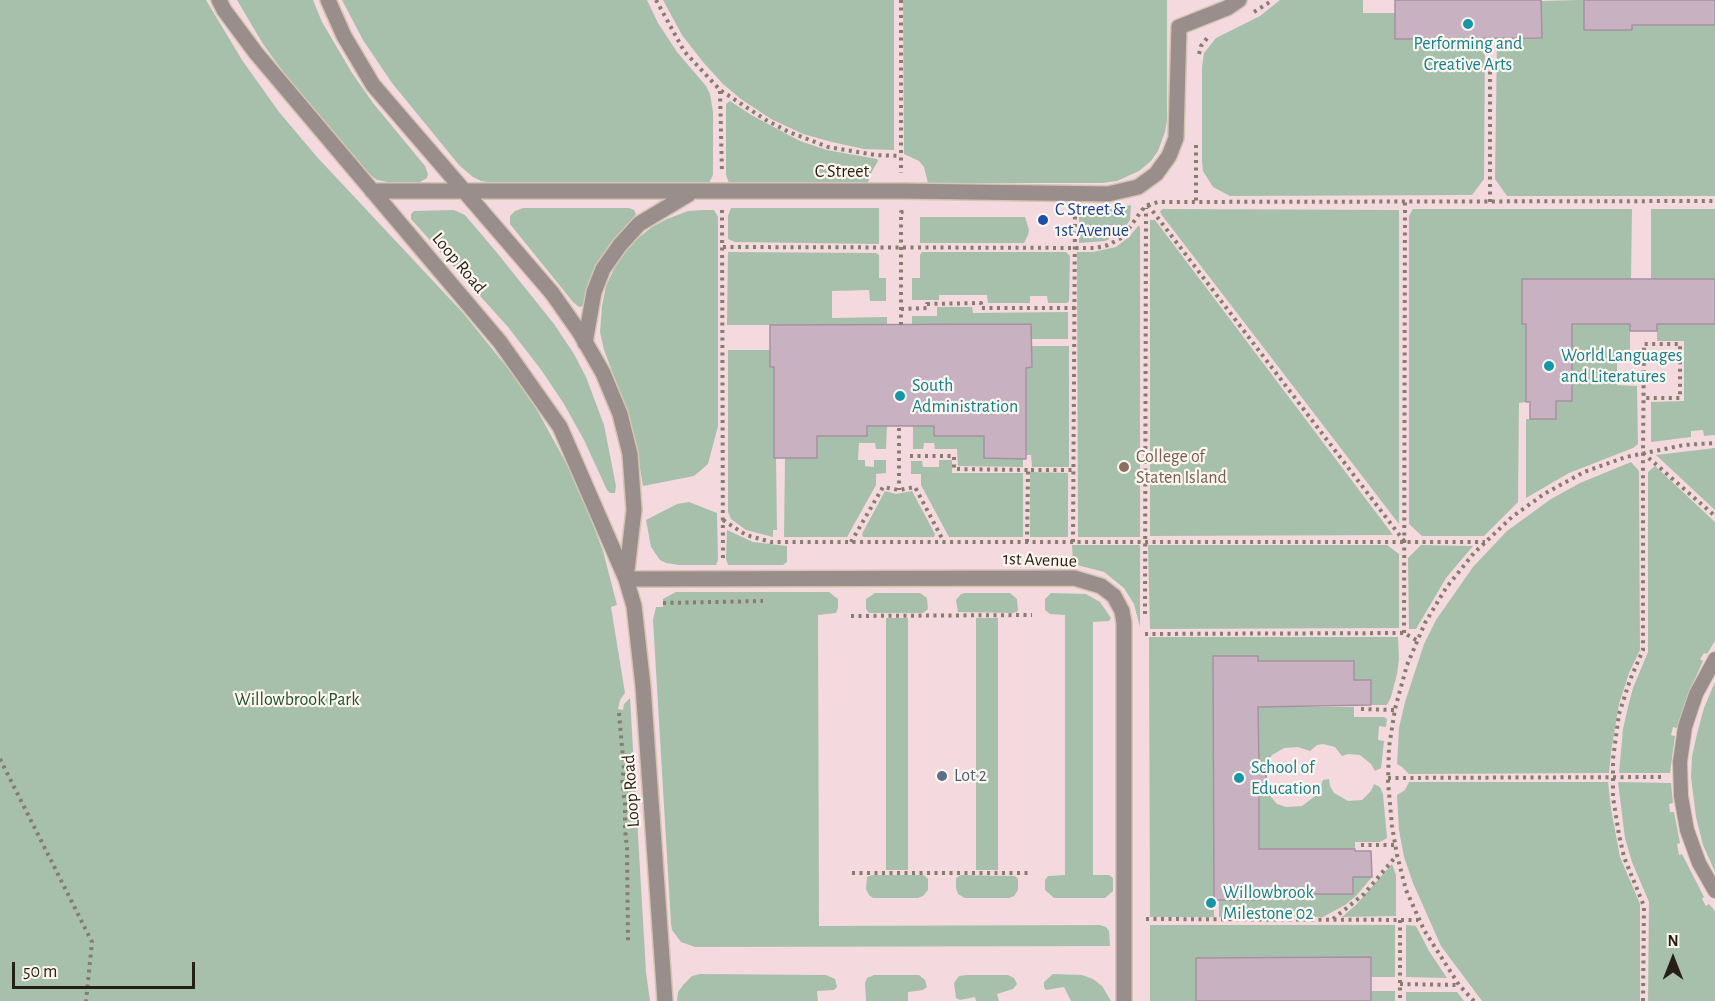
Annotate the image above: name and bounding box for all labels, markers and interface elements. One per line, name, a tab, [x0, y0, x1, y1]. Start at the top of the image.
marker: Performing and Creative Arts	[1461, 17, 1475, 31]
place label: Performing and Creative Arts	[1414, 33, 1522, 76]
street label: C Street	[815, 161, 869, 183]
place label: C Street & 1st Avenue	[1055, 199, 1129, 242]
marker: C Street & 1st Avenue	[1036, 213, 1050, 227]
street label: Loop Road	[427, 228, 491, 298]
place label: World Languages and Literatures	[1561, 345, 1682, 388]
marker: World Languages and Literatures	[1542, 359, 1556, 373]
place label: South Administration	[912, 375, 1018, 418]
marker: South Administration	[893, 389, 907, 403]
place label: College of Staten Island	[1136, 446, 1227, 488]
marker: College of Staten Island	[1117, 460, 1131, 474]
street label: 1st Avenue	[1003, 548, 1077, 572]
park label: Willowbrook Park	[235, 689, 359, 711]
street label: Loop Road	[618, 754, 644, 828]
place label: School of Education	[1251, 757, 1321, 800]
place label: Lot 2	[954, 765, 987, 787]
marker: Lot 2	[935, 769, 949, 783]
marker: School of Education	[1232, 771, 1246, 785]
place label: Willowbrook Milestone 02	[1223, 882, 1314, 924]
marker: Willowbrook Milestone 02	[1204, 896, 1218, 910]
north arrow	[1643, 929, 1703, 989]
text: N	[1667, 933, 1679, 949]
scale bar	[15, 950, 198, 988]
text: 50 m	[23, 963, 57, 981]

